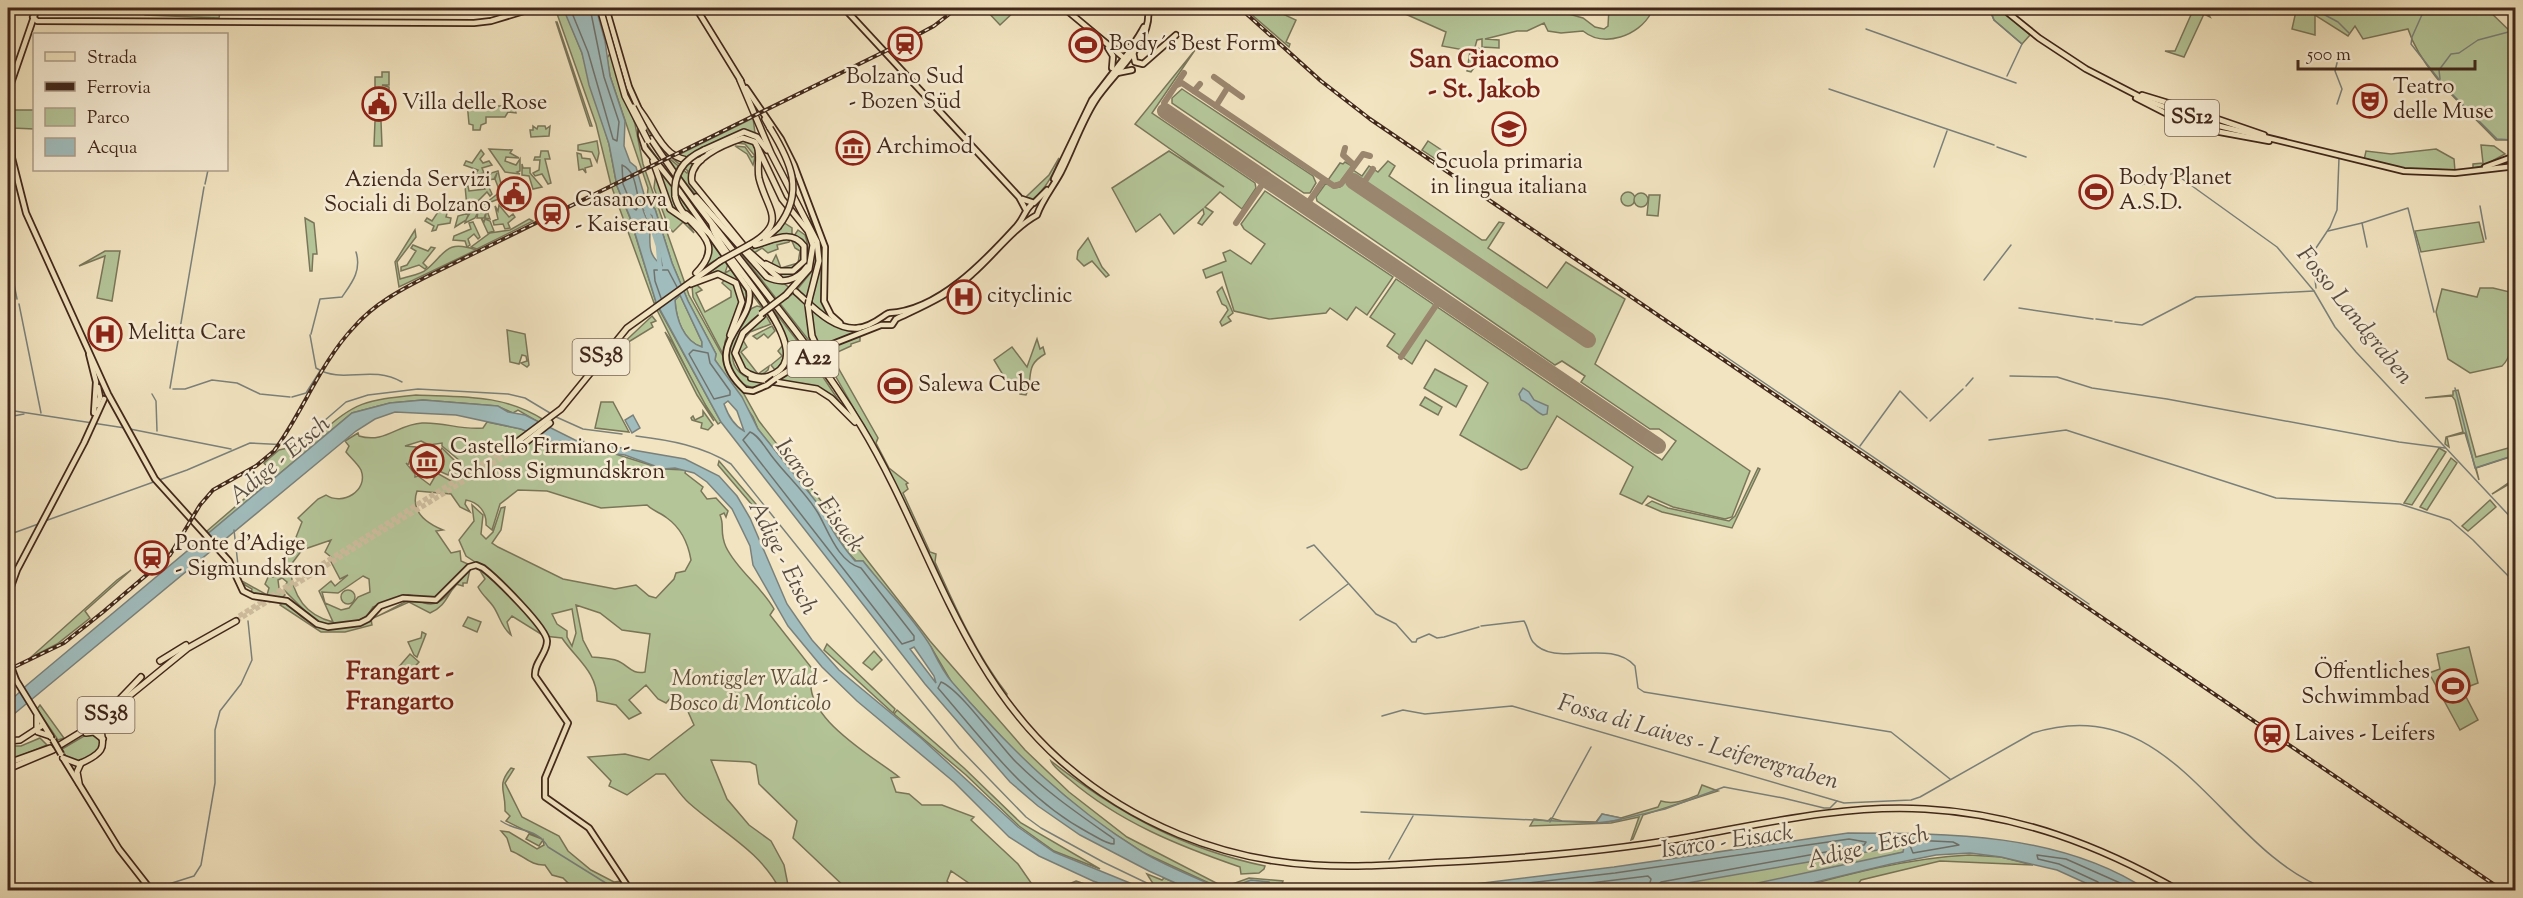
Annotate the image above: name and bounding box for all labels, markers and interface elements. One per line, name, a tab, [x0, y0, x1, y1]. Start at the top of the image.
station icon: Bolzano Sud - Bozen Süd	[887, 26, 923, 62]
sports icon: Body´s Best Form	[1068, 27, 1104, 63]
place label: Body´s Best Form	[1109, 29, 1276, 61]
legend	[33, 33, 228, 171]
scale bar	[2298, 33, 2475, 71]
district label: San Giacomo - St. Jakob	[1409, 42, 1559, 109]
text: 500 m	[2306, 43, 2351, 69]
text: Strada	[87, 46, 137, 72]
place label: Bolzano Sud - Bozen Süd	[846, 62, 964, 119]
place label: Teatro delle Muse	[2393, 72, 2494, 129]
text: Ferrovia	[87, 76, 151, 102]
theatre icon: Teatro delle Muse	[2352, 83, 2388, 119]
public building icon: Villa delle Rose	[361, 86, 397, 122]
place label: Villa delle Rose	[402, 88, 547, 120]
road number: SS12	[2165, 100, 2219, 136]
text: Parco	[87, 106, 130, 132]
school or university icon: Scuola primaria in lingua italiana	[1491, 111, 1527, 147]
museum icon: Archimod	[835, 130, 871, 166]
place label: Archimod	[876, 132, 973, 164]
text: Acqua	[87, 136, 137, 162]
place label: Scuola primaria in lingua italiana	[1431, 147, 1587, 204]
place label: Body Planet A.S.D.	[2119, 163, 2232, 220]
place label: Azienda Servizi Sociali di Bolzano	[324, 165, 491, 222]
sports icon: Body Planet A.S.D.	[2078, 174, 2114, 210]
public building icon: Azienda Servizi Sociali di Bolzano	[496, 176, 532, 212]
place label: Casanova - Kaiserau	[575, 185, 669, 242]
station icon: Casanova - Kaiserau	[534, 196, 570, 232]
water label: Fosso Landgraben	[2287, 239, 2421, 393]
hospital icon: cityclinic	[946, 279, 982, 315]
place label: cityclinic	[987, 281, 1073, 313]
hospital icon: Melitta Care	[87, 316, 123, 352]
place label: Melitta Care	[128, 318, 246, 350]
road number: SS38	[572, 339, 630, 375]
road number: A22	[788, 341, 838, 377]
sports icon: Salewa Cube	[877, 368, 913, 404]
place label: Salewa Cube	[918, 370, 1041, 402]
water label: Adige - Etsch	[222, 408, 339, 514]
place label: Castello Firmiano - Schloss Sigmundskron	[450, 432, 665, 489]
water label: Isarco - Eisack	[766, 432, 872, 560]
museum icon: Castello Firmiano - Schloss Sigmundskron	[409, 443, 445, 479]
water label: Adige - Etsch	[739, 495, 825, 621]
place label: Ponte d'Adige - Sigmundskron	[175, 529, 327, 586]
station icon: Ponte d'Adige - Sigmundskron	[134, 540, 170, 576]
district label: Frangart - Frangarto	[346, 654, 454, 721]
place label: Öffentliches Schwimmbad	[2301, 656, 2430, 714]
park label: Montiggler Wald - Bosco di Monticolo	[669, 664, 831, 721]
sports icon: Öffentliches Schwimmbad	[2435, 668, 2471, 704]
water label: Fossa di Laives - Leiferergraben	[1554, 687, 1843, 800]
road number: SS38	[78, 697, 134, 733]
station icon: Laives - Leifers	[2254, 717, 2290, 753]
place label: Laives - Leifers	[2295, 719, 2435, 751]
water label: Isarco - Eisack	[1659, 816, 1795, 868]
water label: Adige - Etsch	[1804, 817, 1932, 878]

